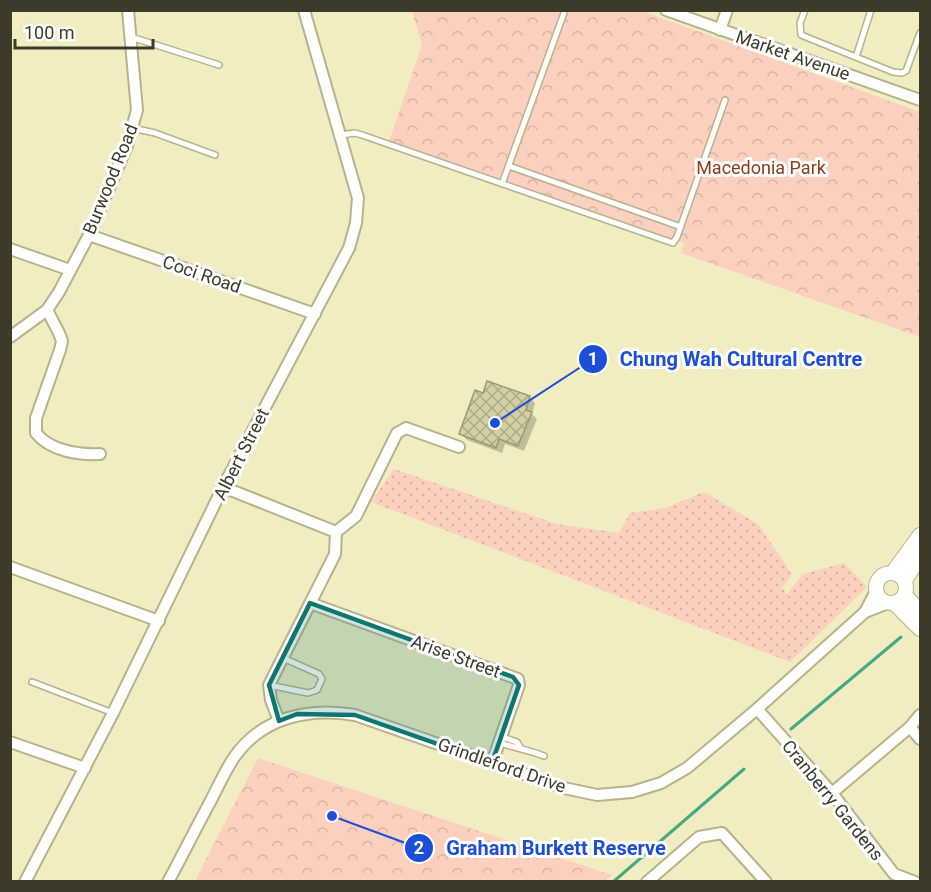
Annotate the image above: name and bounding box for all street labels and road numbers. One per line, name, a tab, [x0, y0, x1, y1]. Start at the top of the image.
street label: Market Avenue	[733, 26, 853, 84]
street label: Burwood Road	[78, 121, 142, 237]
street label: Coci Road	[160, 251, 244, 297]
street label: Albert Street	[209, 405, 273, 503]
street label: Arise Street	[409, 630, 503, 682]
street label: Grindleford Drive	[435, 733, 569, 797]
street label: Cranberry Gardens	[778, 735, 888, 865]

